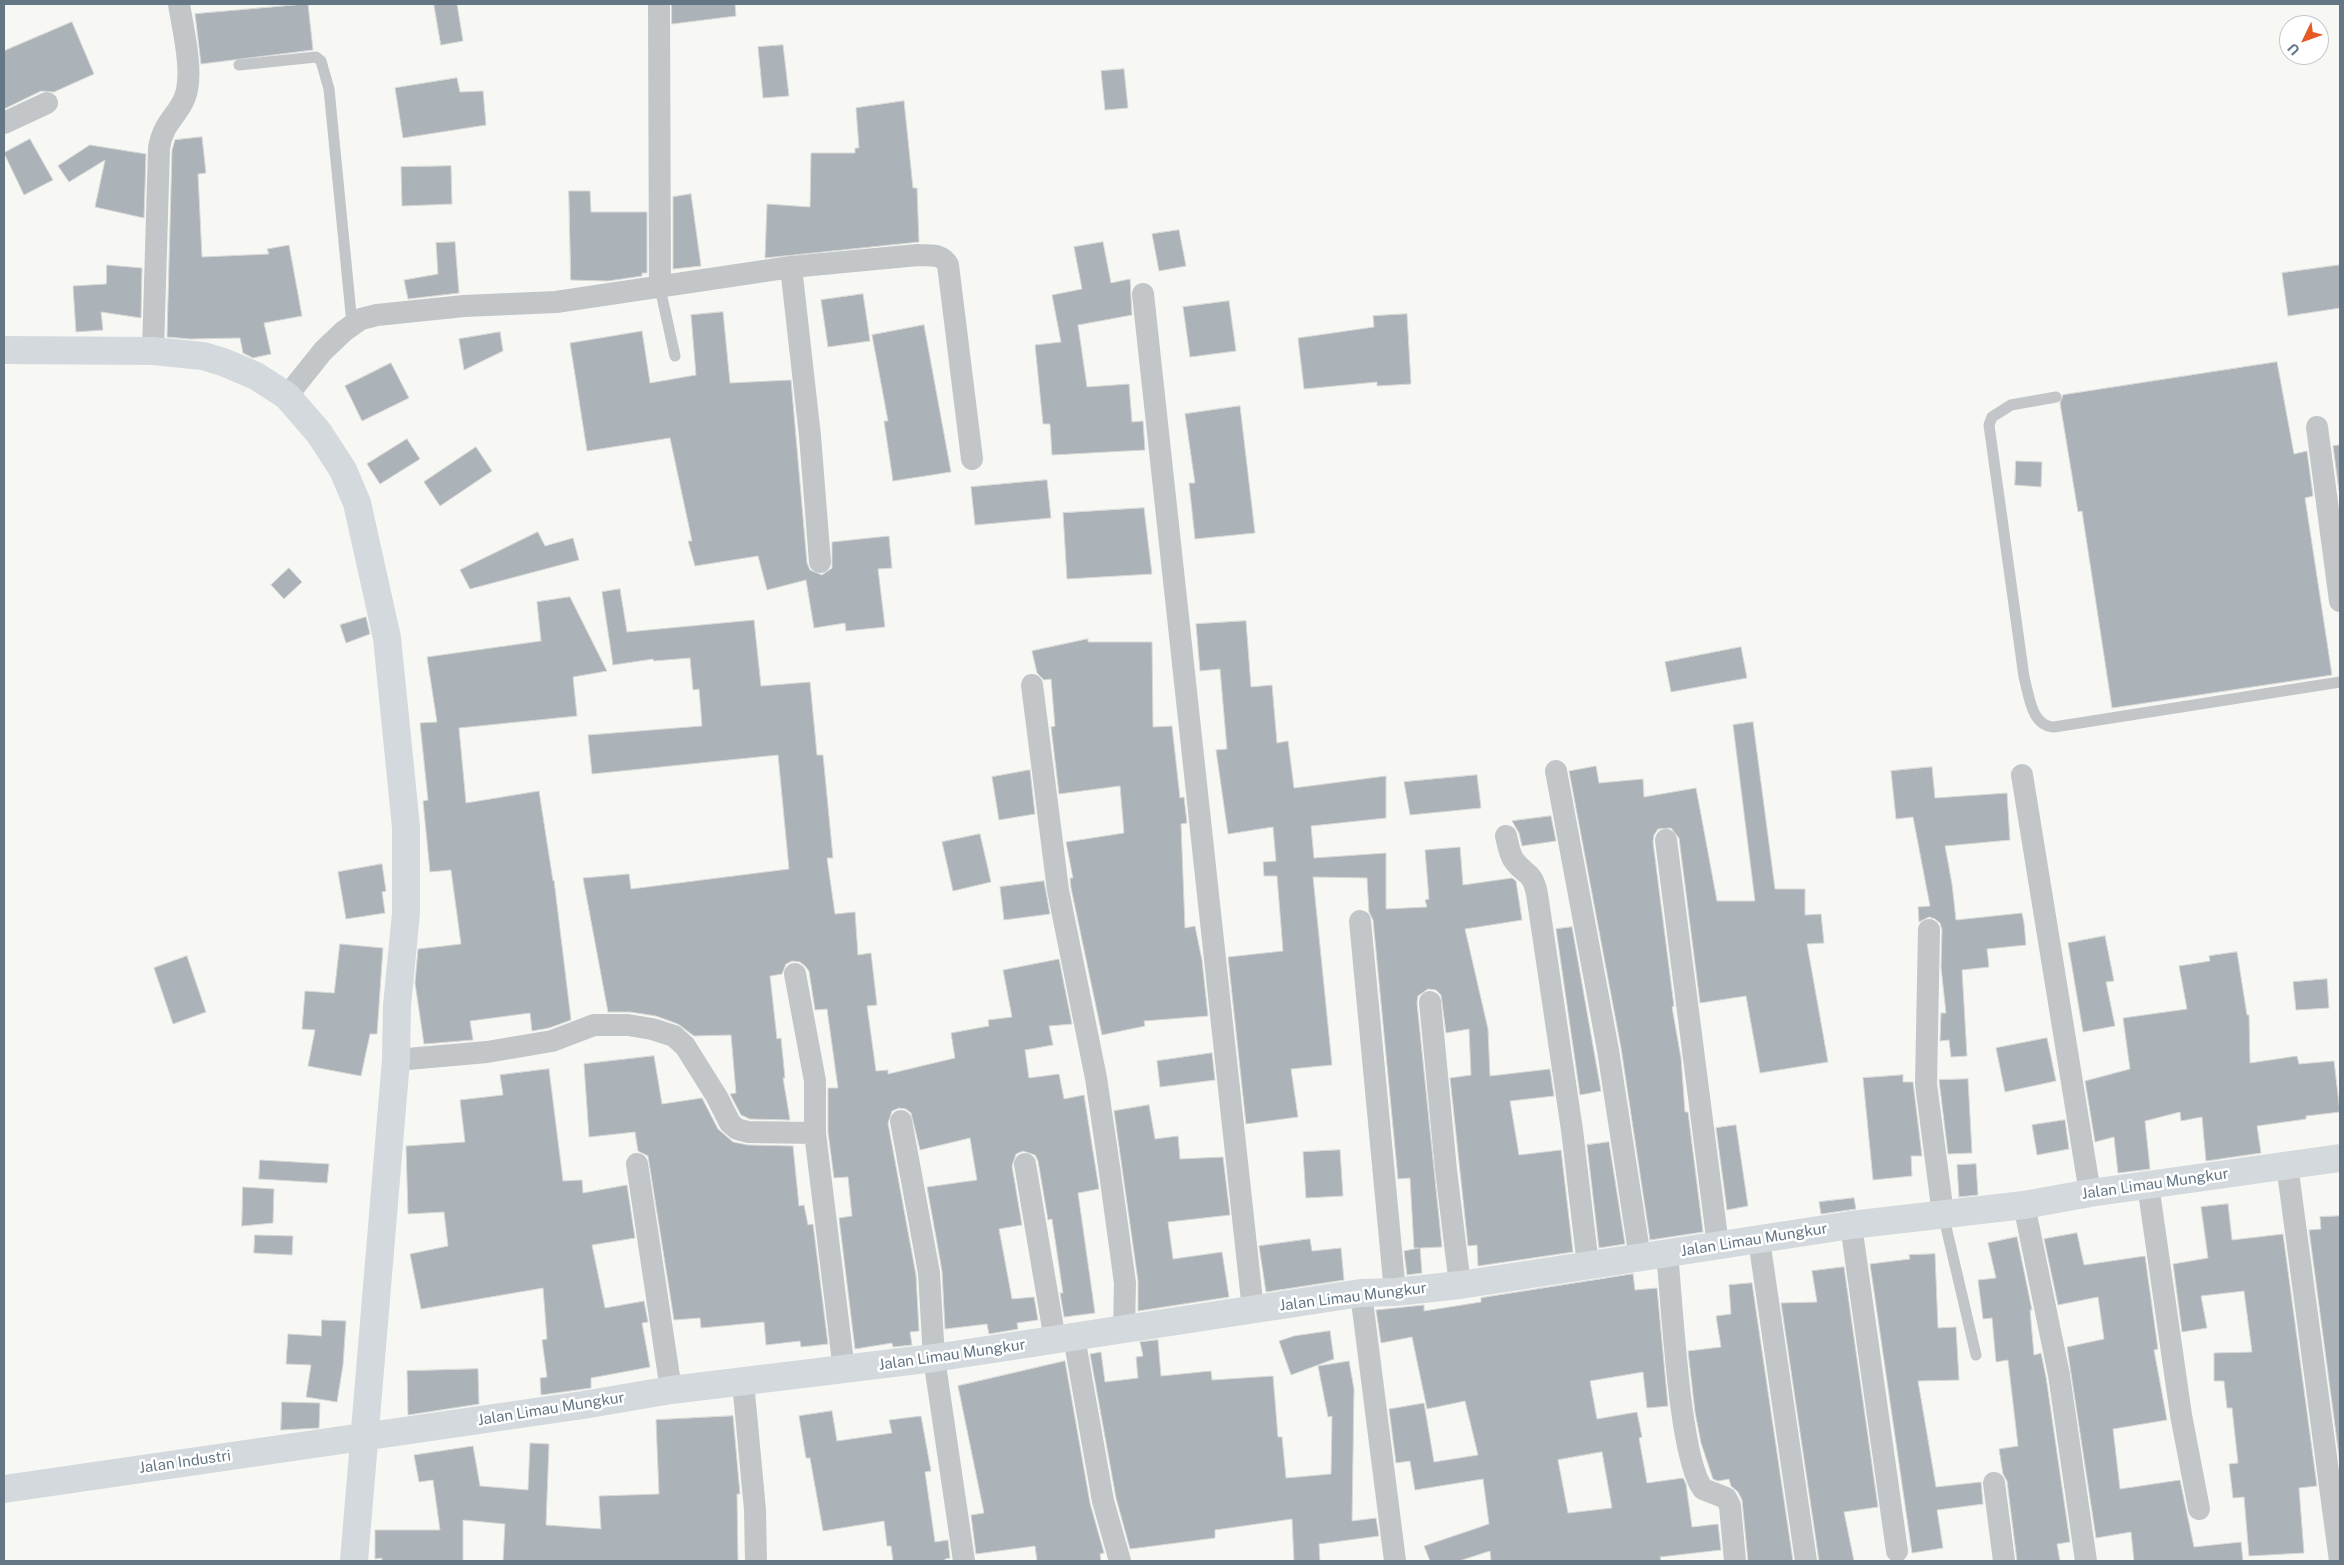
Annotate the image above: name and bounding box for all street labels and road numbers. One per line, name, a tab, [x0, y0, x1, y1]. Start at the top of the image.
street label: Jalan Limau Mungkur	[2080, 1165, 2230, 1203]
street label: Jalan Limau Mungkur	[1679, 1220, 1829, 1260]
street label: Jalan Limau Mungkur	[1278, 1279, 1428, 1315]
street label: Jalan Limau Mungkur	[877, 1336, 1027, 1374]
street label: Jalan Limau Mungkur	[476, 1389, 626, 1429]
street label: Jalan Industri	[138, 1447, 232, 1477]

